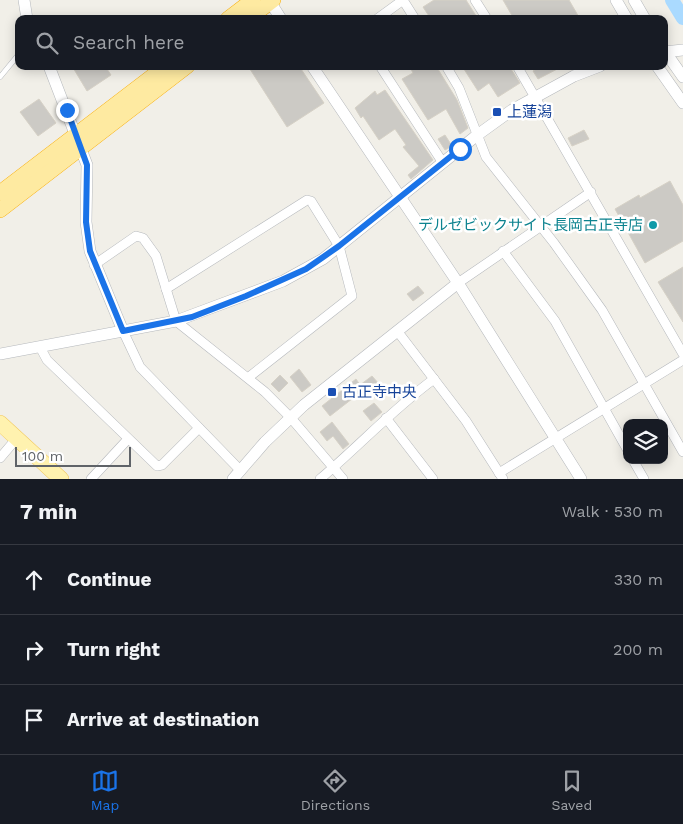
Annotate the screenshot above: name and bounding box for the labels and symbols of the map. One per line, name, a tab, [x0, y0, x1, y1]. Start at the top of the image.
route end	[56, 99, 79, 122]
place label: 上蓮潟	[507, 103, 552, 121]
marker: 上蓮潟	[491, 106, 503, 118]
route start	[449, 138, 472, 161]
place label: デルゼビックサイト長岡古正寺店	[418, 216, 643, 234]
marker: デルゼビックサイト長岡古正寺店	[647, 219, 659, 231]
place label: 古正寺中央	[342, 383, 417, 401]
marker: 古正寺中央	[326, 386, 338, 398]
scale bar	[15, 444, 131, 467]

